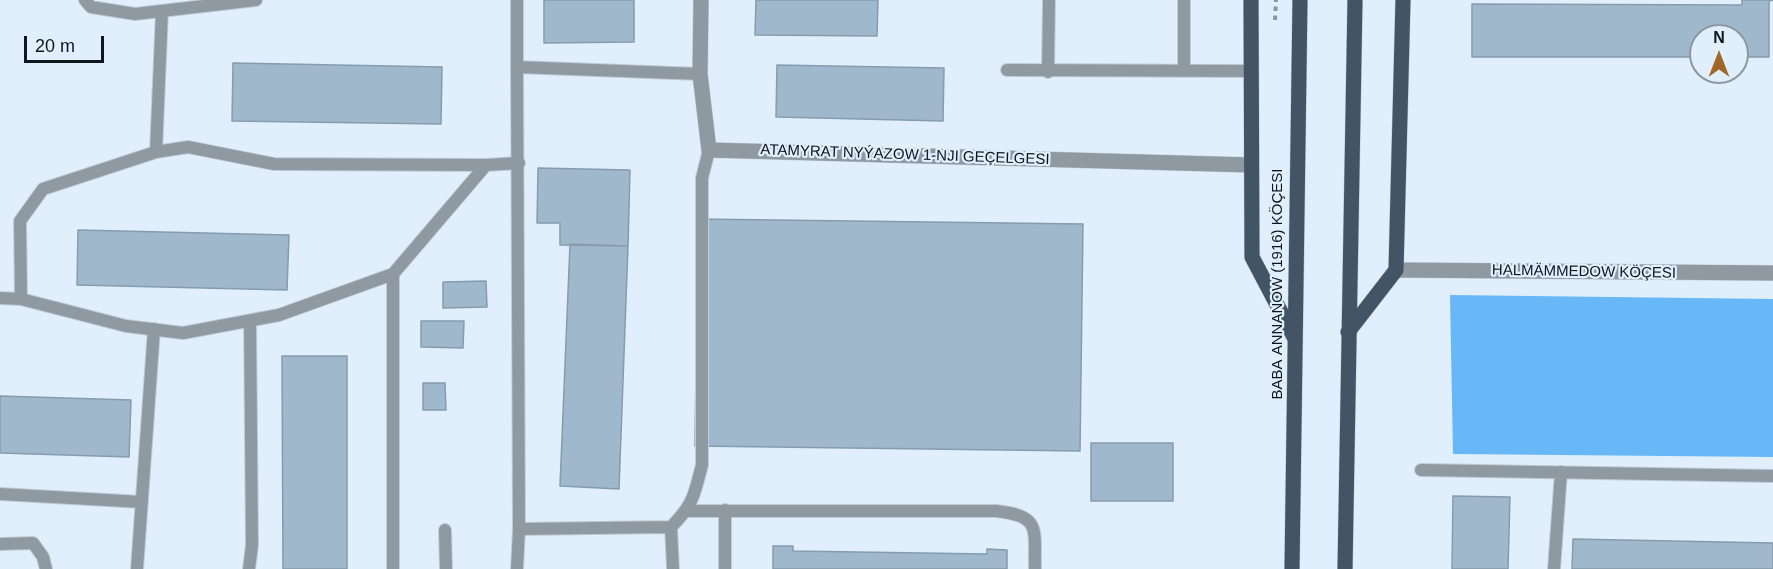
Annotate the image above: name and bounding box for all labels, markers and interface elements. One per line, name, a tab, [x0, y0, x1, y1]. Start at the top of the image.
scale bar	[27, 24, 106, 62]
north arrow	[1689, 24, 1749, 84]
text: N	[1713, 29, 1725, 46]
text: 20 m	[35, 36, 75, 56]
street label: ATAMYRAT NYÝAZOW 1-NJI GEÇELGESI	[760, 141, 1050, 169]
street label: BABA ANNANOW (1916) KÖÇESI	[1269, 169, 1287, 399]
street label: HALMÄMMEDOW KÖÇESI	[1492, 261, 1676, 283]

